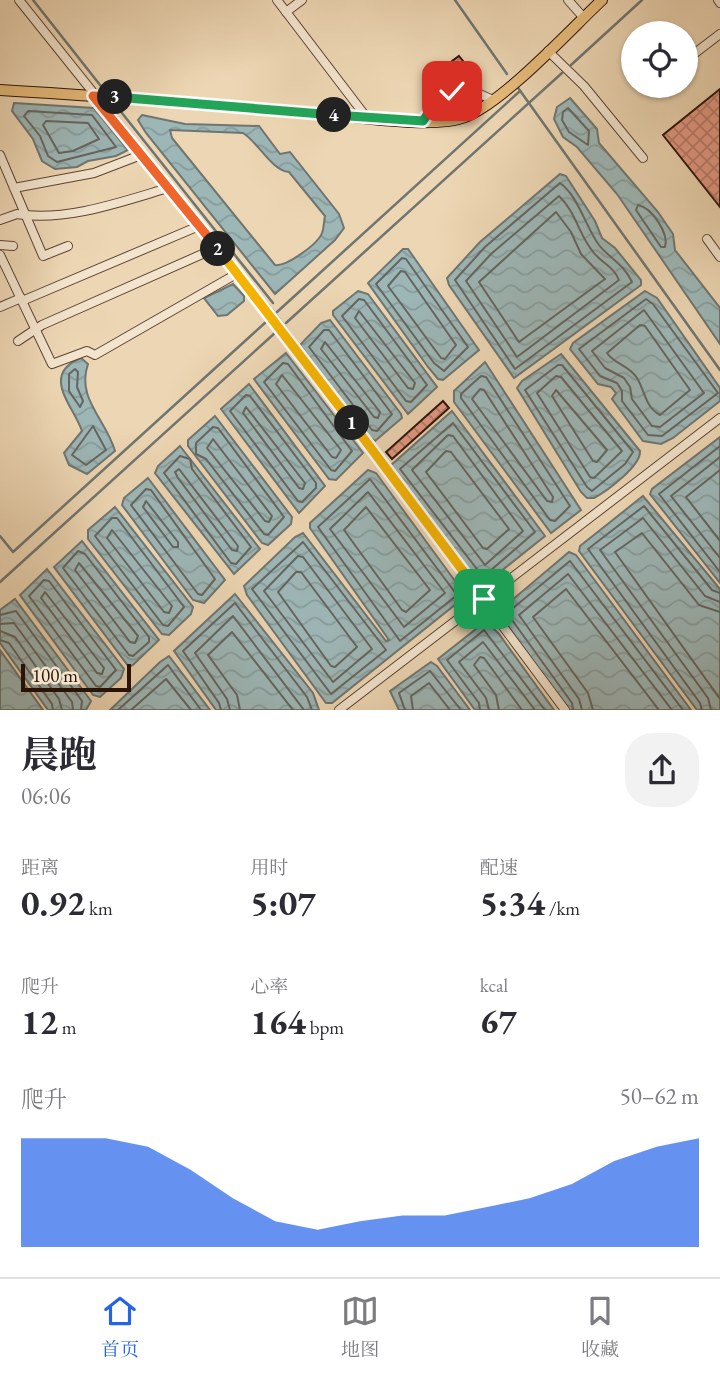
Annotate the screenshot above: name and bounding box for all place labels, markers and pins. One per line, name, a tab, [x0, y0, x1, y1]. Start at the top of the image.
pin	[422, 61, 482, 121]
pin: 3	[97, 80, 132, 114]
pin: 4	[316, 97, 352, 132]
pin: 2	[200, 232, 235, 266]
pin: 1	[334, 406, 370, 440]
pin	[454, 569, 514, 629]

